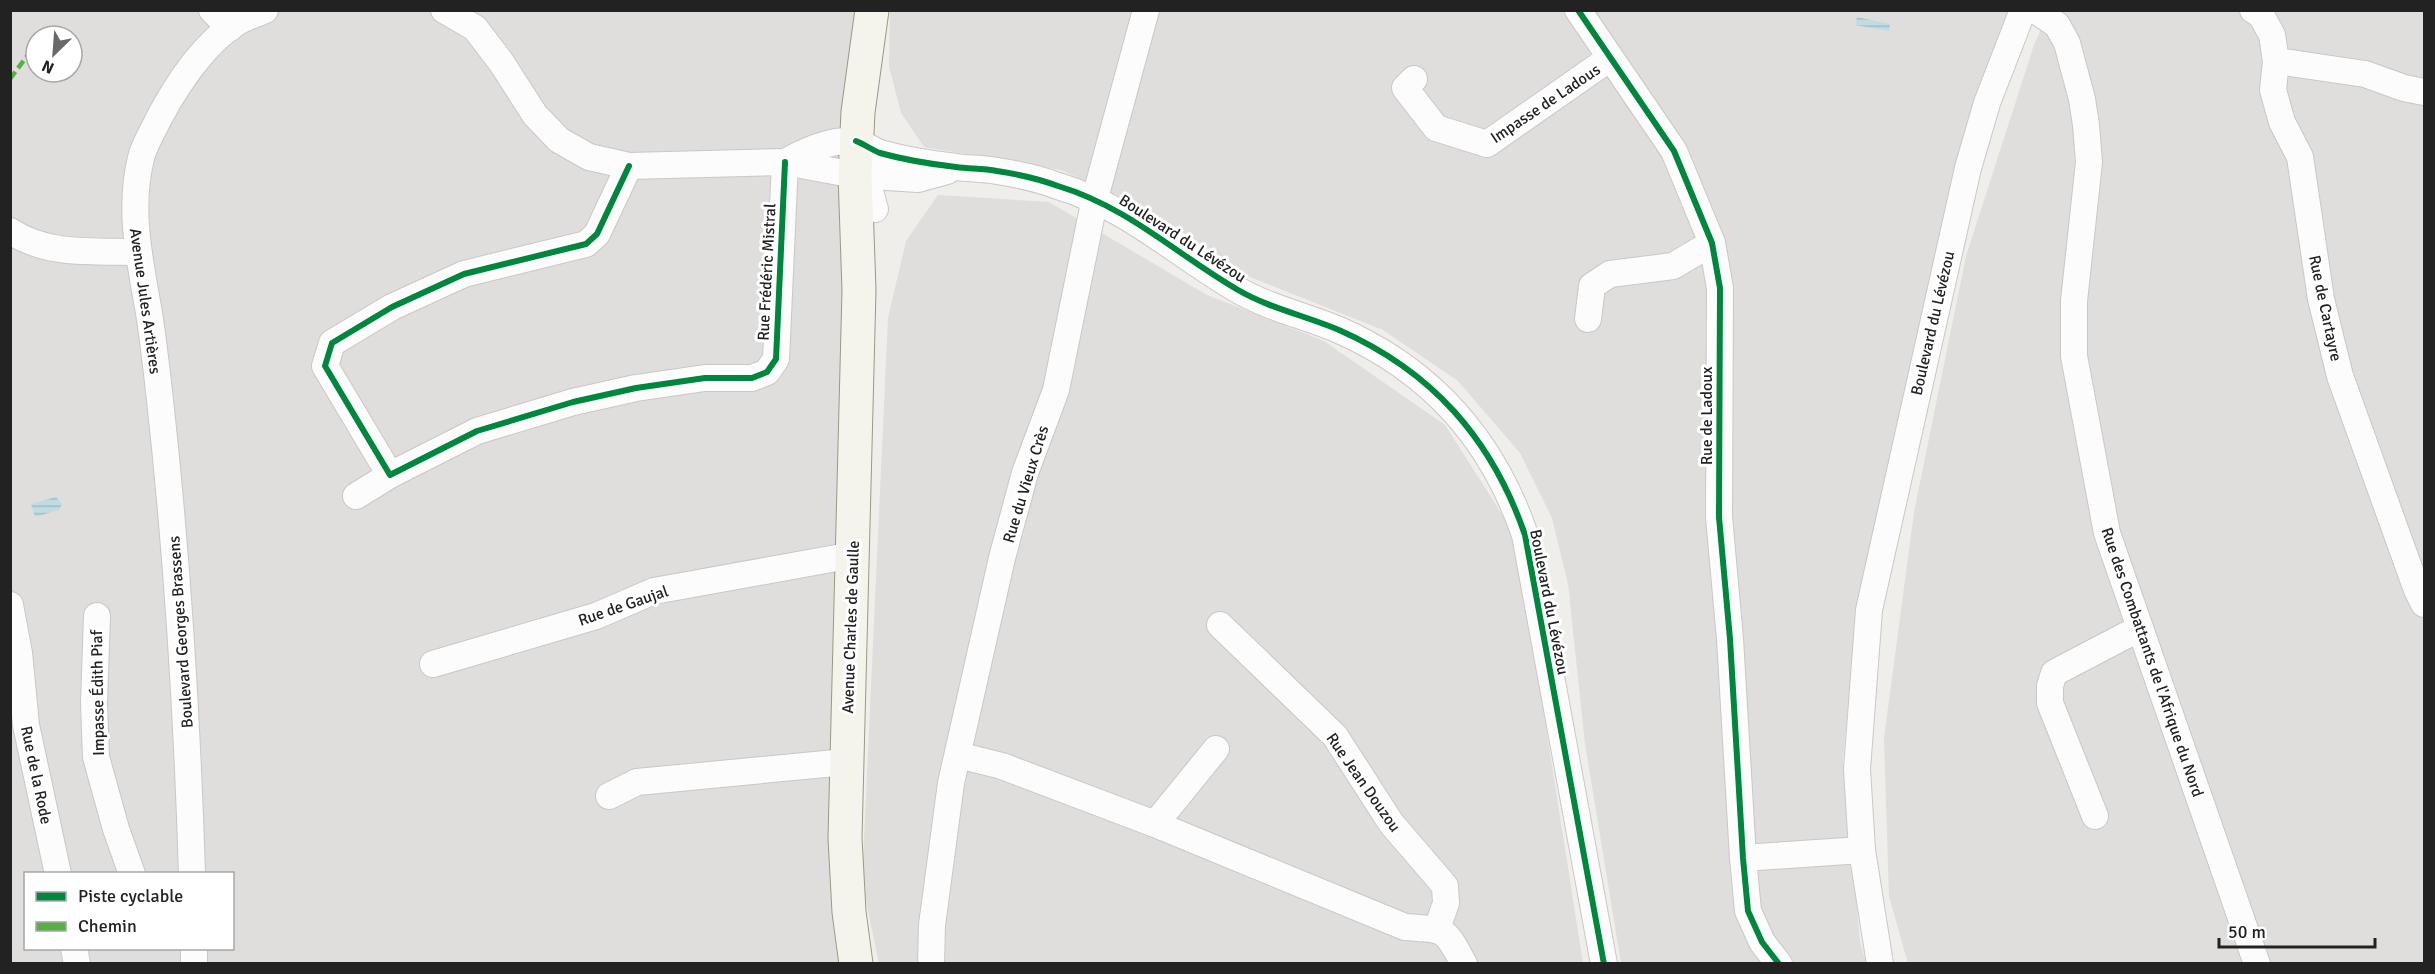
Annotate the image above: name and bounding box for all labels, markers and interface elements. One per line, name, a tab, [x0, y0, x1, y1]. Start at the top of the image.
north arrow	[24, 24, 84, 84]
text: N	[39, 55, 57, 78]
street label: Impasse de Ladous	[1487, 60, 1604, 148]
street label: Boulevard du Lévézou	[1115, 190, 1250, 287]
street label: Rue Frédéric Mistral	[753, 203, 781, 341]
street label: Avenue Jules Artières	[125, 227, 165, 375]
street label: Boulevard du Lévézou	[1907, 249, 1959, 397]
street label: Rue de Cartayre	[2304, 253, 2346, 363]
street label: Rue de Ladoux	[1697, 366, 1717, 465]
street label: Rue du Vieux Crès	[999, 423, 1053, 545]
street label: Rue des Combattants de l'Afrique du Nord	[2096, 525, 2208, 800]
street label: Boulevard du Lévézou	[1525, 528, 1573, 677]
street label: Boulevard Georges Brassens	[164, 535, 198, 729]
street label: Avenue Charles de Gaulle	[838, 540, 864, 714]
street label: Rue de Gaujal	[576, 581, 671, 631]
street label: Impasse Édith Piaf	[87, 629, 109, 756]
street label: Rue de la Rode	[16, 724, 56, 826]
street label: Rue Jean Douzou	[1322, 729, 1405, 836]
legend	[24, 872, 234, 950]
text: Piste cyclable	[78, 885, 183, 907]
scale bar	[2219, 911, 2375, 949]
text: Chemin	[78, 915, 137, 937]
text: 50 m	[2228, 921, 2266, 943]

